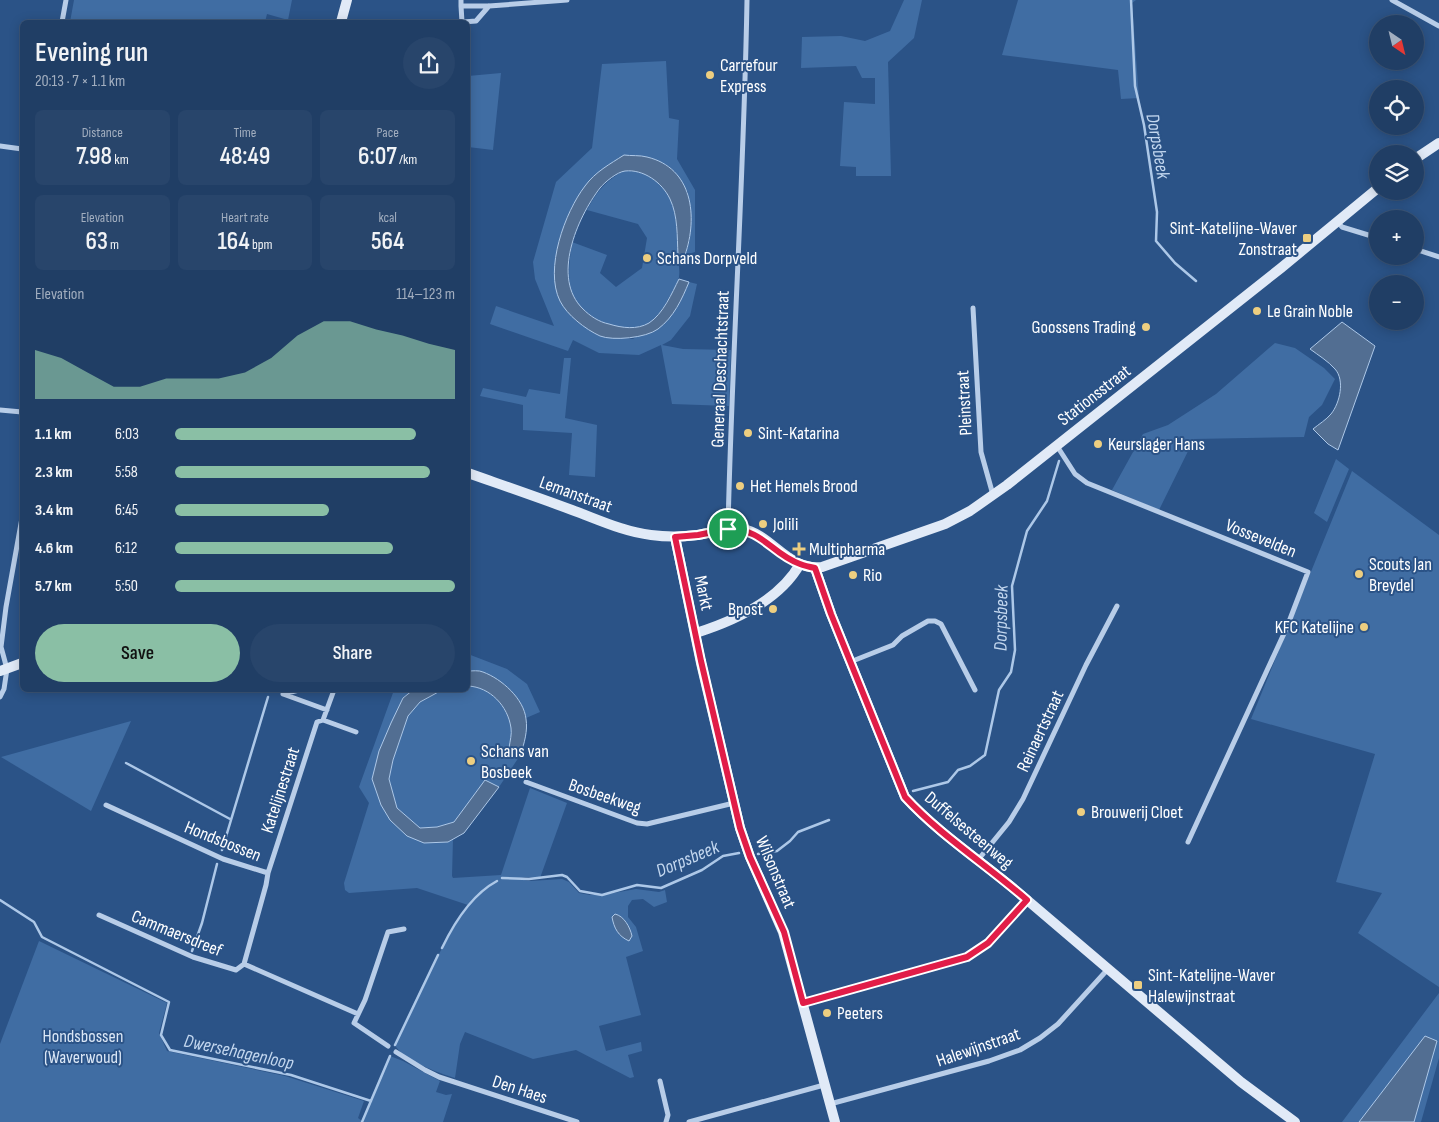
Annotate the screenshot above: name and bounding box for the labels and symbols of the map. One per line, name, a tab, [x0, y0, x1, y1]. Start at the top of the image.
north arrow	[1369, 15, 1424, 70]
place label: Carrefour Express	[720, 55, 778, 97]
marker: Carrefour Express	[704, 69, 716, 81]
water label: Dorpsbeek	[1140, 112, 1175, 182]
place label: Sint-Katelijne-Waver Zonstraat	[1170, 218, 1298, 260]
marker: Sint-Katelijne-Waver Zonstraat	[1301, 232, 1313, 244]
place label: Schans Dorpveld	[657, 248, 757, 269]
marker: Schans Dorpveld	[641, 252, 653, 264]
street label: Generaal Deschachtstraat	[707, 290, 734, 448]
place label: Le Grain Noble	[1267, 301, 1353, 322]
marker: Le Grain Noble	[1251, 305, 1263, 317]
place label: Goossens Trading	[1032, 317, 1136, 338]
marker: Goossens Trading	[1140, 321, 1152, 333]
street label: Stationsstraat	[1054, 360, 1135, 430]
street label: Pleinstraat	[952, 369, 977, 436]
place label: Sint-Katarina	[758, 423, 840, 444]
marker: Sint-Katarina	[742, 427, 754, 439]
place label: Keurslager Hans	[1108, 434, 1205, 455]
marker: Keurslager Hans	[1092, 438, 1104, 450]
street label: Lemanstraat	[536, 472, 616, 518]
place label: Het Hemels Brood	[750, 476, 858, 497]
marker: Het Hemels Brood	[734, 480, 746, 492]
pin	[707, 508, 749, 550]
place label: Jolili	[772, 514, 798, 535]
street label: Vossevelden	[1222, 515, 1299, 562]
marker: Jolili	[757, 518, 769, 530]
place label: Multipharma	[809, 539, 885, 560]
marker: Multipharma	[793, 543, 805, 555]
place label: Scouts Jan Breydel	[1369, 554, 1432, 596]
place label: Rio	[863, 565, 882, 586]
marker: Scouts Jan Breydel	[1353, 568, 1365, 580]
marker: Rio	[847, 569, 859, 581]
street label: Markt	[690, 574, 718, 613]
water label: Dorpsbeek	[989, 584, 1014, 651]
place label: Bpost	[728, 599, 764, 620]
marker: Bpost	[767, 603, 779, 615]
place label: KFC Katelijne	[1275, 617, 1354, 638]
marker: KFC Katelijne	[1358, 621, 1370, 633]
street label: Reinaertstraat	[1012, 687, 1069, 775]
place label: Schans van Bosbeek	[481, 741, 549, 783]
street label: Katelijnestraat	[257, 744, 304, 836]
marker: Schans van Bosbeek	[465, 755, 477, 767]
street label: Bosbeekweg	[566, 774, 644, 819]
street label: Duffelsesteenweg	[920, 787, 1017, 873]
place label: Brouwerij Cloet	[1091, 802, 1183, 823]
marker: Brouwerij Cloet	[1075, 806, 1087, 818]
street label: Hondsbossen	[181, 817, 264, 866]
street label: Wilsonstraat	[751, 833, 800, 912]
water label: Dorpsbeek	[653, 836, 723, 883]
street label: Cammaersdreef	[128, 906, 226, 961]
place label: Sint-Katelijne-Waver Halewijnstraat	[1148, 965, 1275, 1007]
marker: Sint-Katelijne-Waver Halewijnstraat	[1132, 979, 1144, 991]
place label: Peeters	[837, 1003, 883, 1024]
marker: Peeters	[821, 1007, 833, 1019]
street label: Halewijnstraat	[934, 1023, 1023, 1072]
park label: Hondsbossen (Waverwoud)	[43, 1026, 123, 1068]
water label: Dwersehagenloop	[182, 1030, 296, 1075]
street label: Den Haes	[490, 1071, 550, 1108]

